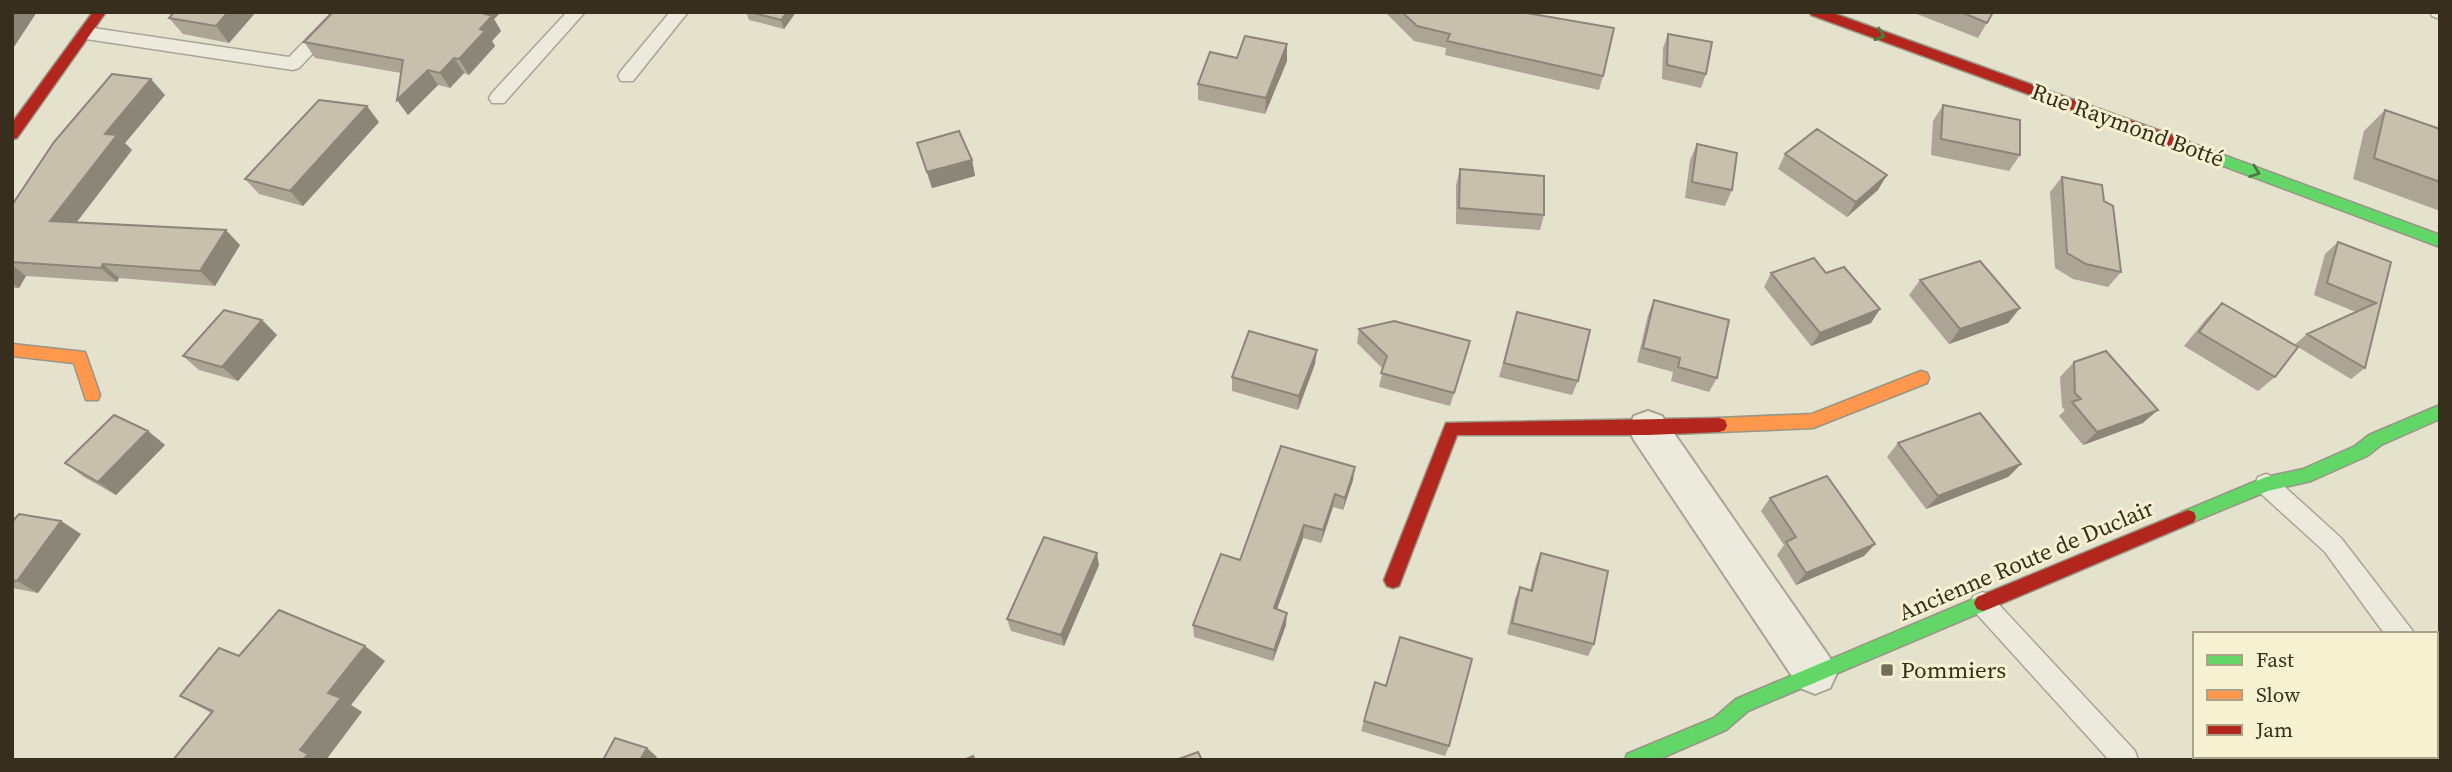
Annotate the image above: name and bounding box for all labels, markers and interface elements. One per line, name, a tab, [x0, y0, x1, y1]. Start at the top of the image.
one-way arrow	[1874, 27, 1886, 41]
street label: Rue Raymond Botté	[2027, 75, 2229, 175]
one-way arrow	[2248, 164, 2260, 178]
street label: Ancienne Route de Duclair	[1893, 492, 2159, 628]
legend	[2193, 632, 2438, 758]
text: Fast	[2256, 645, 2294, 674]
place label: Pommiers	[1901, 654, 2006, 686]
marker: Pommiers	[1879, 662, 1895, 678]
text: Slow	[2256, 680, 2300, 709]
text: Jam	[2255, 715, 2293, 744]

